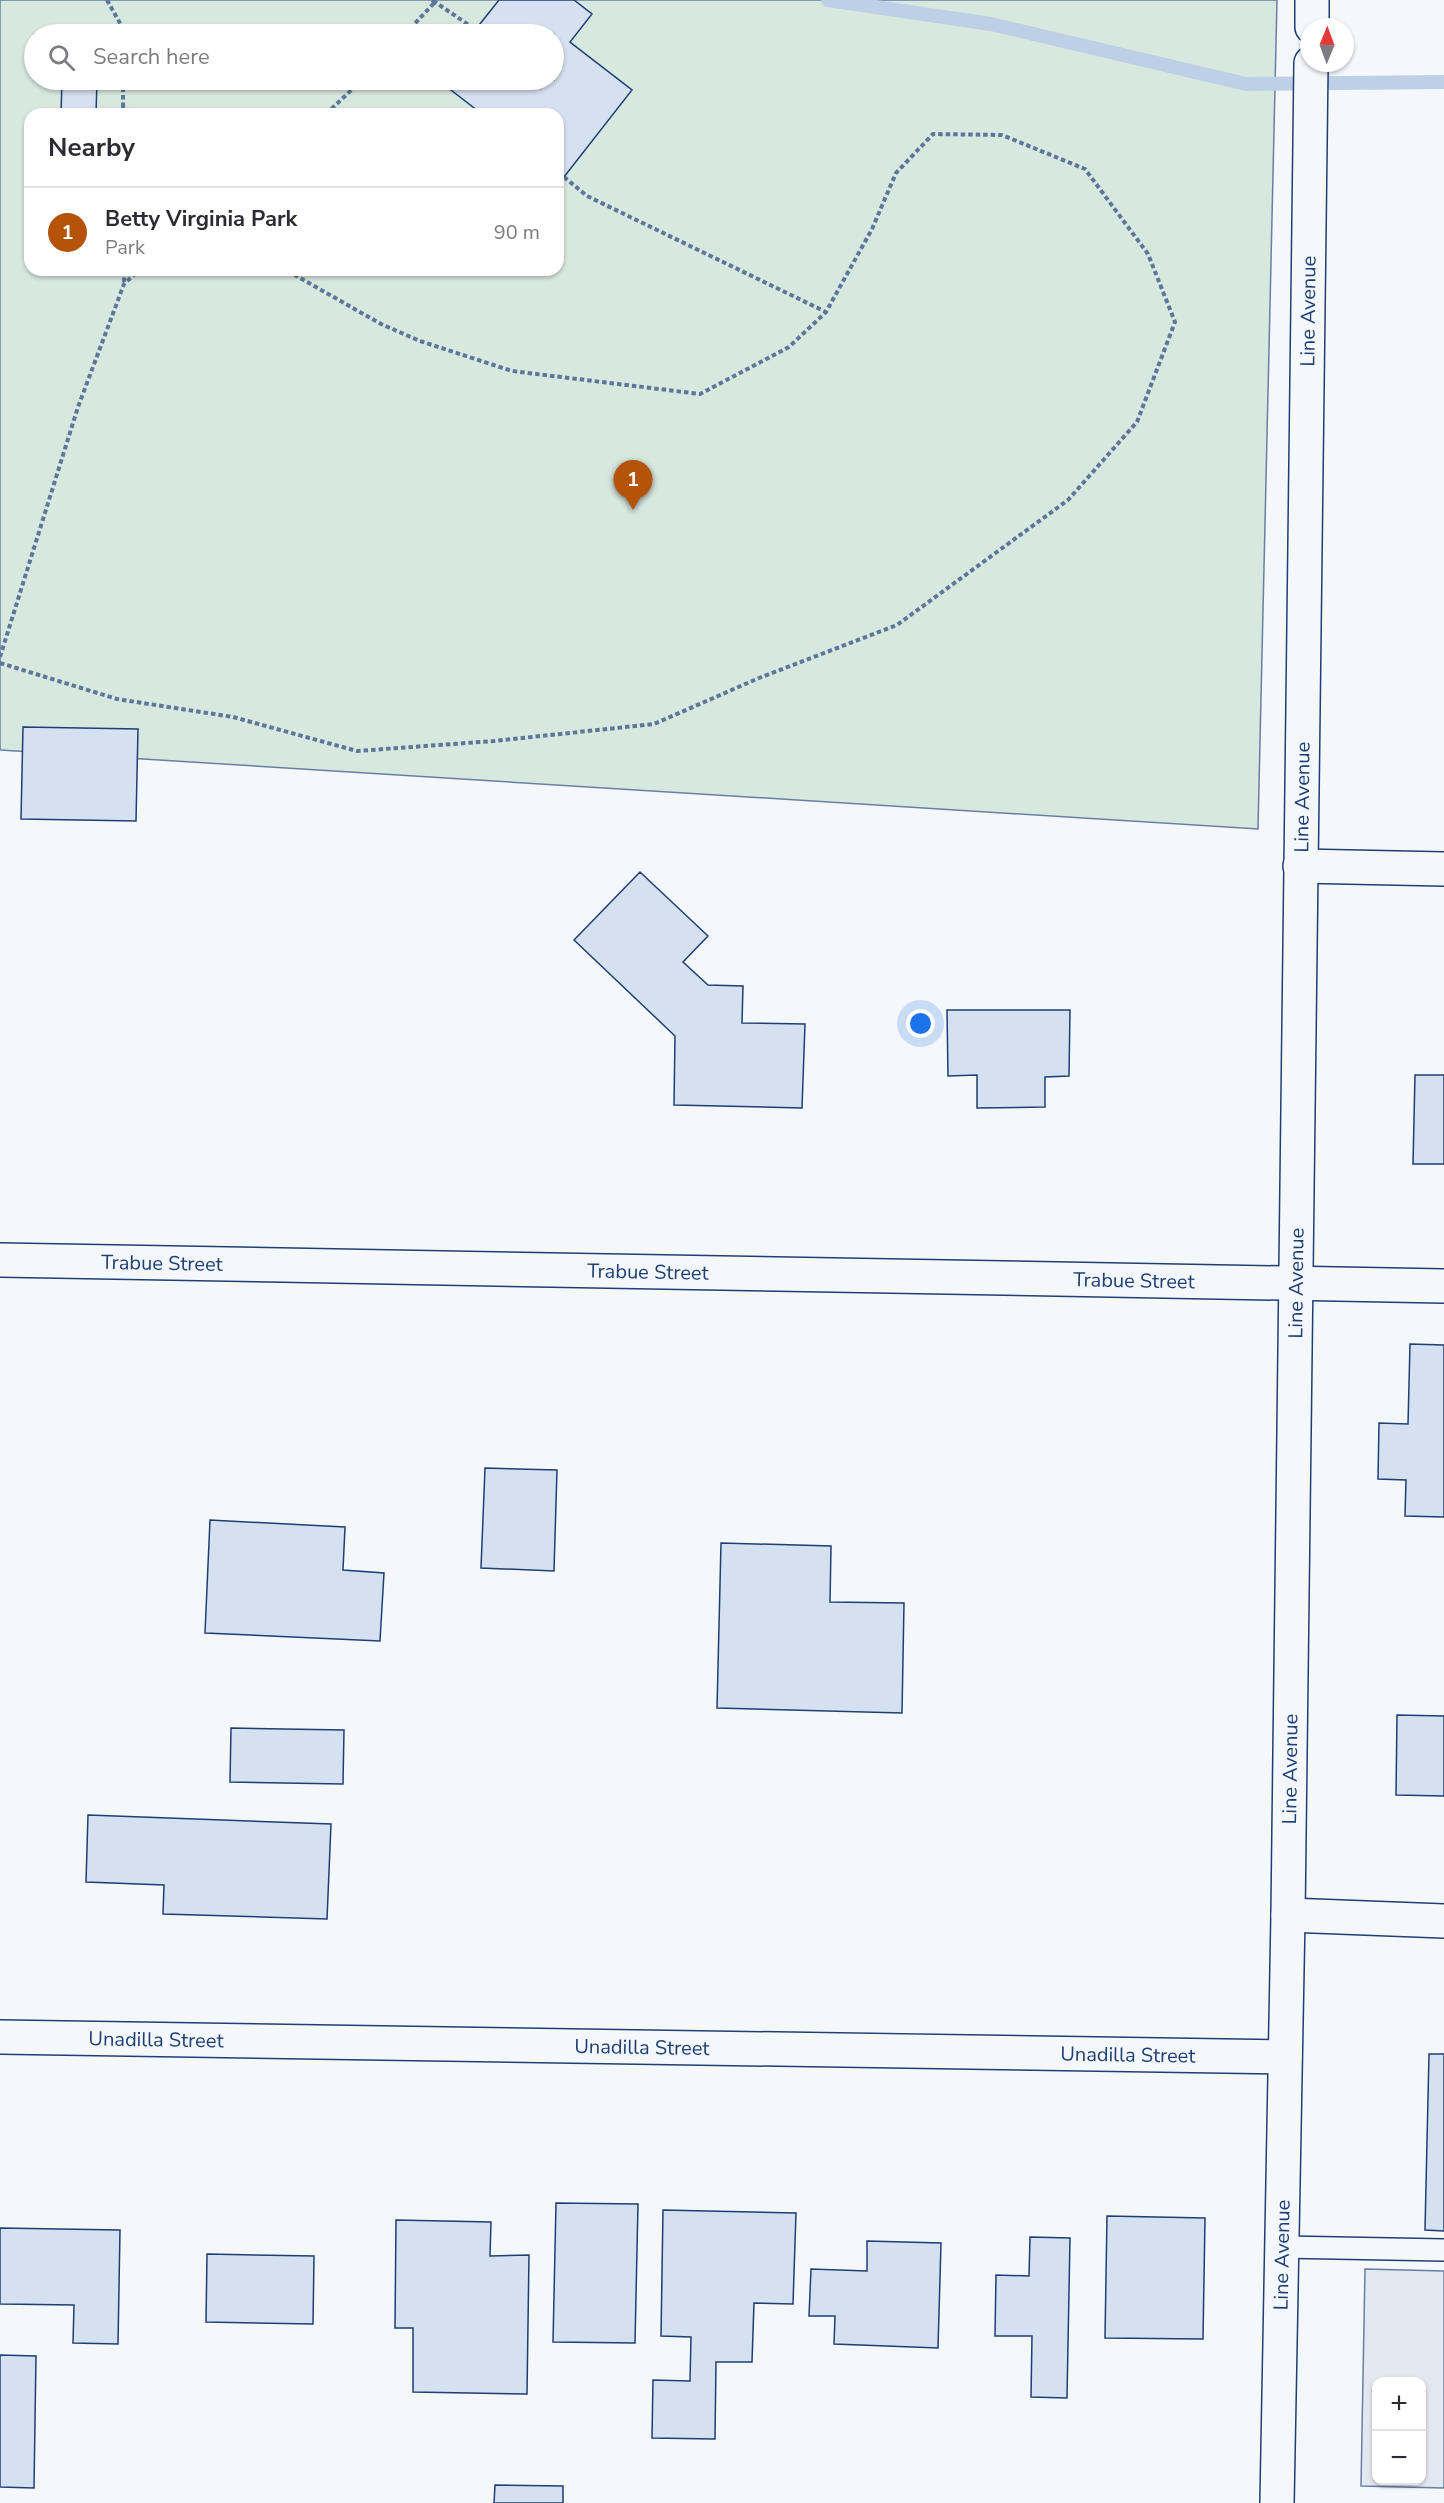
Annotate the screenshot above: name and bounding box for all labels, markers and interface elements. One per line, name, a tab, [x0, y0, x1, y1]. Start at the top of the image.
north arrow	[1300, 18, 1354, 72]
search box	[24, 24, 564, 90]
icon: search	[45, 41, 78, 74]
text: Search here	[93, 42, 210, 72]
text: Nearby	[48, 130, 135, 165]
text: Betty Virginia Park	[105, 204, 297, 234]
text: 1	[62, 219, 74, 246]
text: 90 m	[494, 219, 540, 246]
text: Park	[105, 234, 145, 261]
street label: Line Avenue	[1294, 256, 1322, 367]
pin: 1	[614, 460, 652, 510]
street label: Line Avenue	[1288, 742, 1316, 853]
your location	[906, 1009, 935, 1038]
street label: Line Avenue	[1282, 1228, 1310, 1339]
street label: Trabue Street	[101, 1248, 224, 1278]
street label: Trabue Street	[587, 1257, 710, 1286]
street label: Trabue Street	[1073, 1266, 1196, 1295]
street label: Line Avenue	[1276, 1714, 1304, 1825]
street label: Unadilla Street	[88, 2025, 225, 2054]
street label: Unadilla Street	[574, 2032, 711, 2062]
street label: Unadilla Street	[1060, 2040, 1197, 2069]
street label: Line Avenue	[1267, 2199, 1296, 2311]
map controls	[1372, 2377, 1426, 2485]
button: +	[1372, 2377, 1426, 2431]
button: −	[1372, 2431, 1426, 2485]

